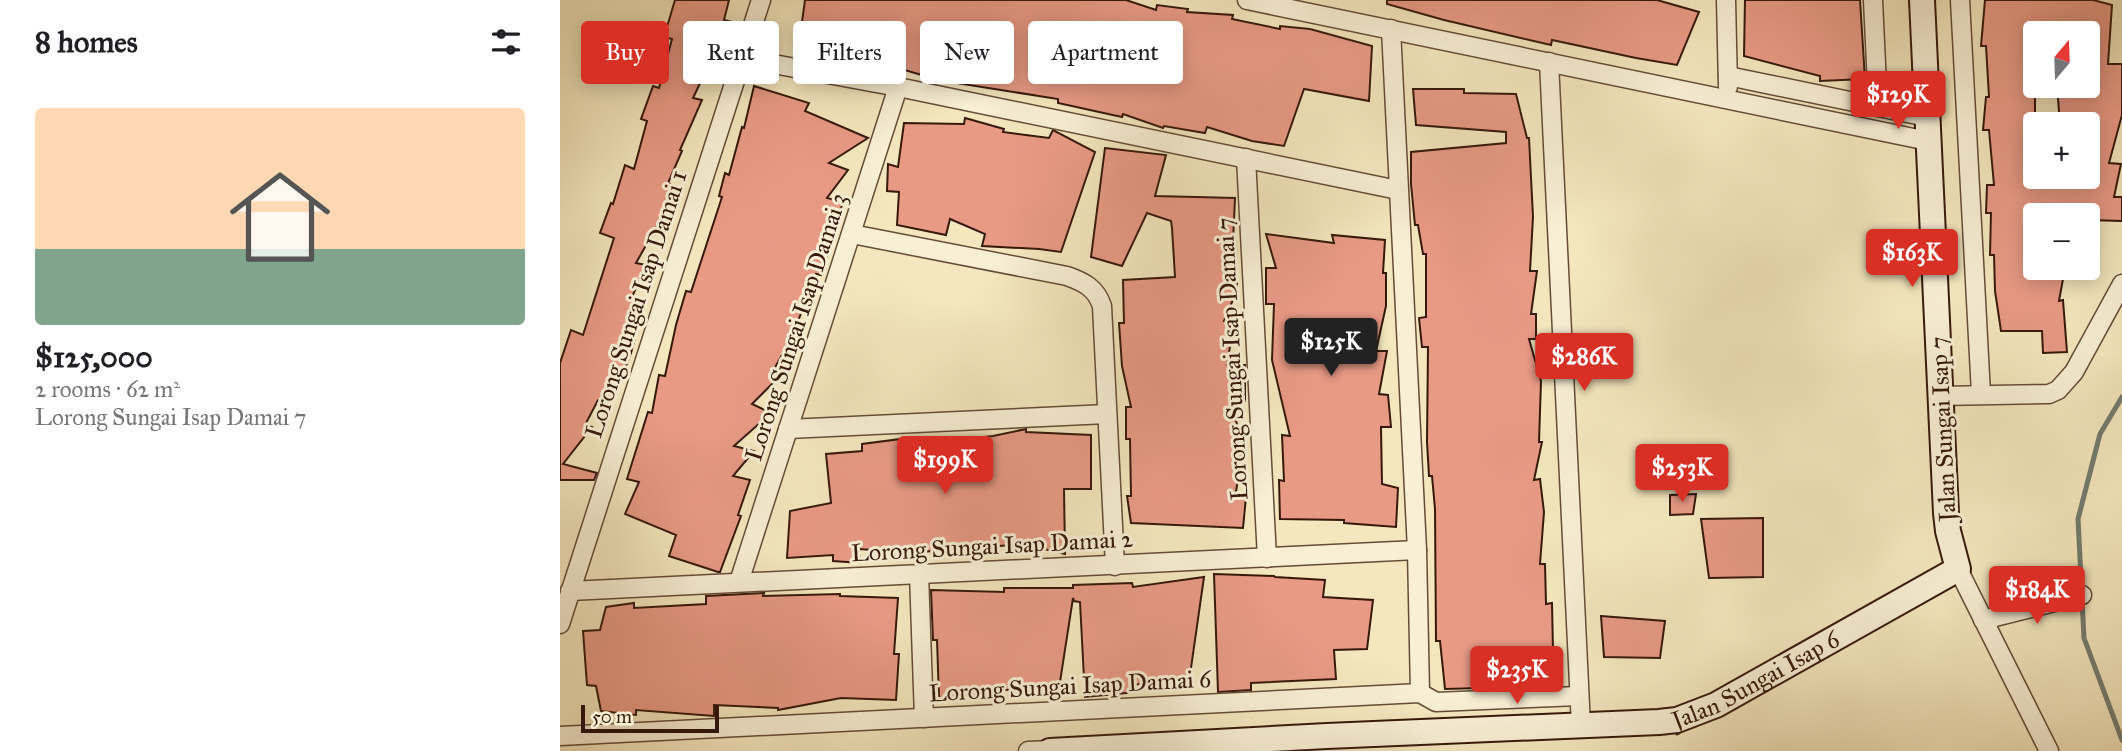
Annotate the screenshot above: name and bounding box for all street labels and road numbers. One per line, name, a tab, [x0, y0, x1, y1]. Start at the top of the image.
street label: Lorong Sungai Isap Damai 1	[578, 166, 694, 442]
street label: Lorong Sungai Isap Damai 3	[738, 189, 854, 465]
street label: Lorong Sungai Isap Damai 7	[1210, 217, 1254, 501]
street label: Jalan Sungai Isap 7	[1923, 336, 1963, 525]
street label: Lorong Sungai Isap Damai 2	[850, 524, 1134, 568]
street label: Jalan Sungai Isap 6	[1665, 623, 1845, 737]
street label: Lorong Sungai Isap Damai 6	[928, 664, 1213, 708]

